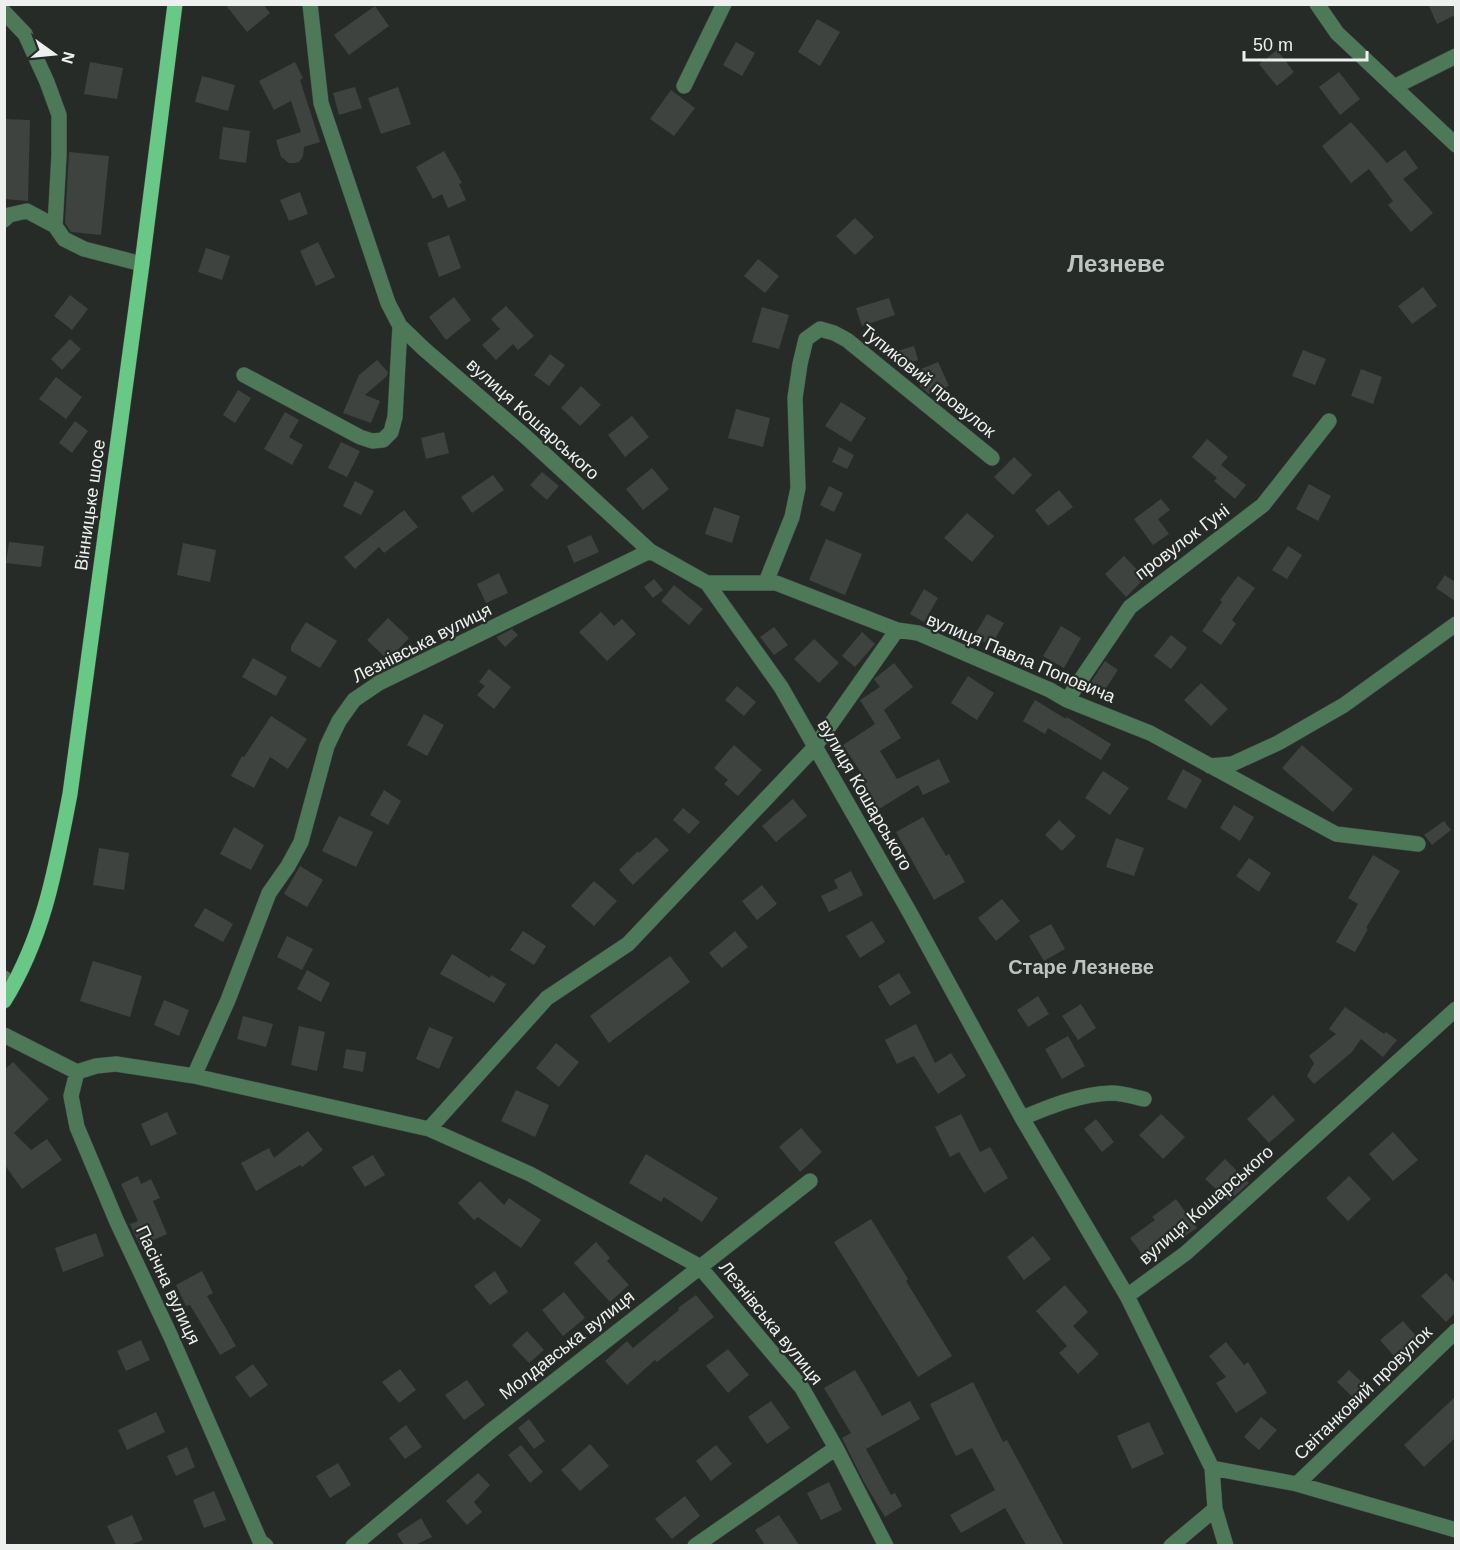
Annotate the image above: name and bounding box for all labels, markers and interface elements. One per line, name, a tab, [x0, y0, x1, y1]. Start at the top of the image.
north arrow	[24, 24, 84, 84]
scale bar	[1244, 24, 1367, 62]
text: 50 m	[1253, 35, 1293, 55]
text: N	[58, 50, 78, 66]
district label: Лезневе	[1067, 250, 1165, 277]
street label: Тупиковий провулок	[857, 320, 1000, 442]
street label: вулиця Кошарського	[463, 354, 603, 484]
street label: Вінницьке шосе	[71, 438, 109, 572]
street label: провулок Гуні	[1131, 500, 1233, 584]
street label: Лезнівська вулиця	[349, 599, 495, 687]
street label: вулиця Павла Поповича	[924, 609, 1119, 707]
street label: вулиця Кошарського	[814, 716, 916, 874]
district label: Старе Лезневе	[1008, 956, 1154, 978]
street label: вулиця Кошарського	[1135, 1141, 1277, 1269]
street label: Пасічна вулиця	[132, 1222, 204, 1348]
street label: Лезнівська вулиця	[715, 1257, 827, 1389]
street label: Молдавська вулиця	[496, 1286, 638, 1404]
street label: Світанковий провулок	[1290, 1322, 1436, 1464]

